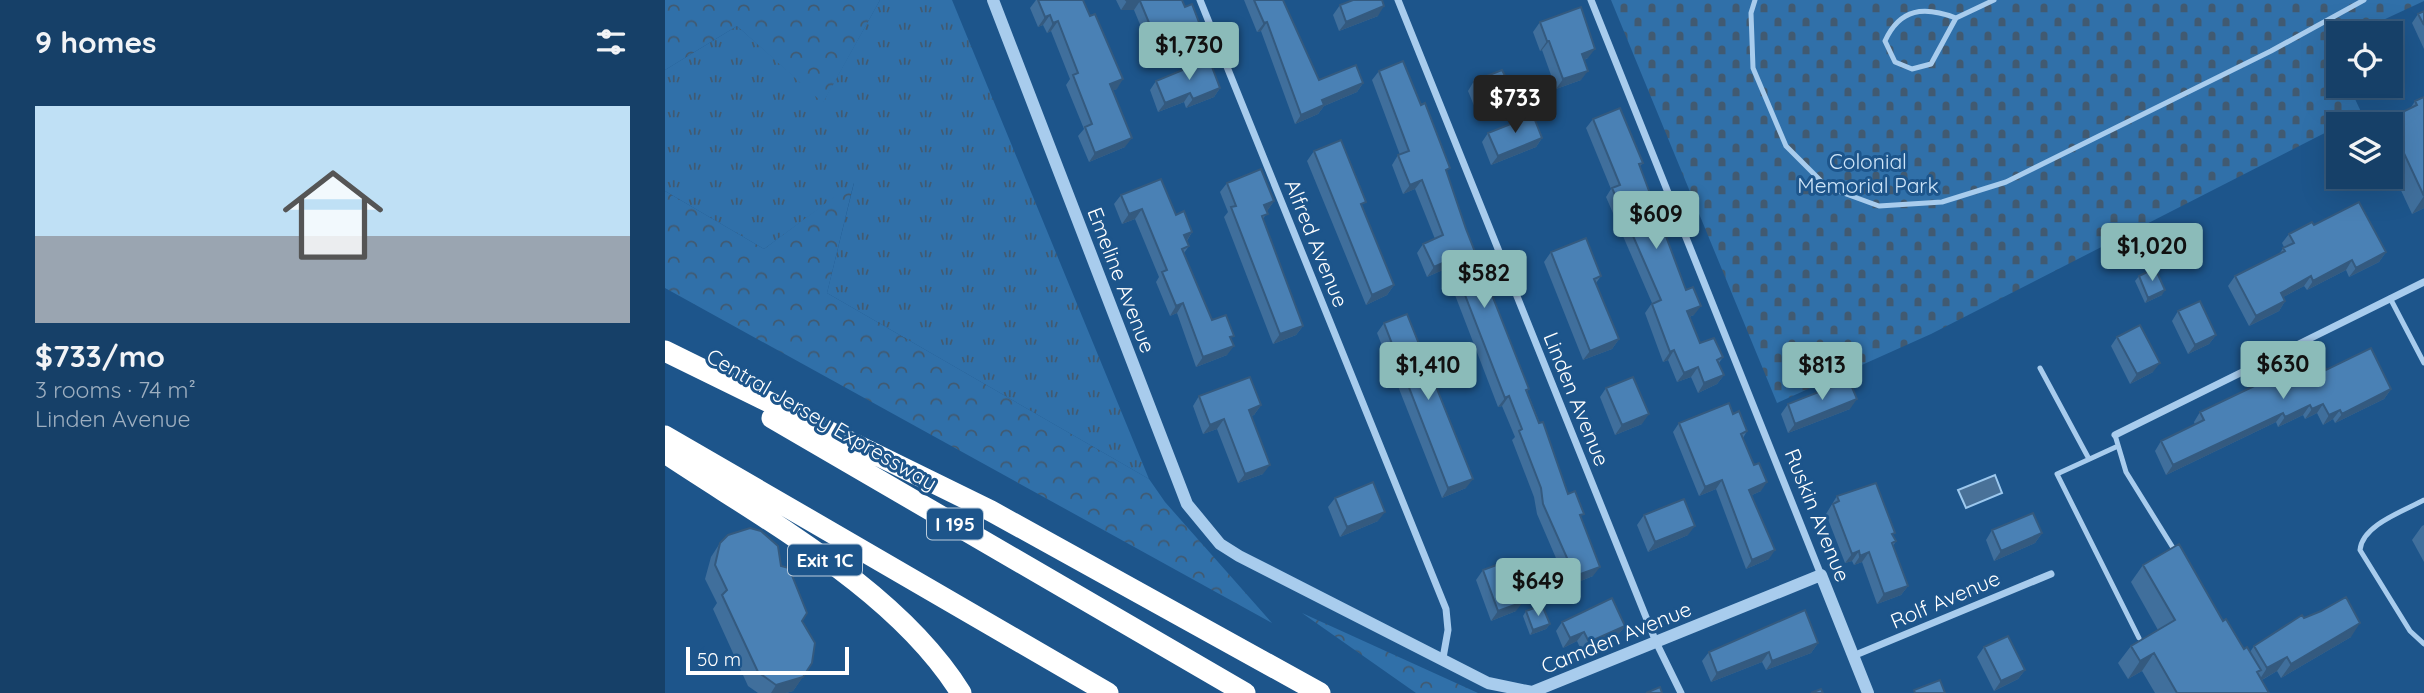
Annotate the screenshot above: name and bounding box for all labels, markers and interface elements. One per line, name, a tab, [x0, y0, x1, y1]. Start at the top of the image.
map controls	[2326, 21, 2403, 189]
button: locate	[2326, 21, 2403, 98]
pin: $1,730	[1132, 22, 1246, 82]
text: 9 homes	[35, 23, 157, 61]
icon: filters	[592, 23, 630, 61]
text: $1,730	[1155, 30, 1223, 59]
pin: $733	[1474, 76, 1556, 135]
text: $733	[1489, 83, 1541, 112]
button: layers	[2326, 112, 2403, 189]
park label: Colonial Memorial Park	[1797, 148, 1939, 198]
icon: home	[270, 152, 396, 278]
street label: Alfred Avenue	[1280, 175, 1354, 311]
pin: $609	[1615, 191, 1697, 251]
text: $609	[1629, 199, 1683, 228]
street label: Emeline Avenue	[1082, 204, 1162, 356]
pin: $1,020	[2095, 224, 2209, 283]
text: $1,020	[2117, 231, 2187, 260]
pin: $582	[1443, 250, 1525, 310]
text: $582	[1458, 258, 1510, 287]
street label: Linden Avenue	[1538, 328, 1616, 470]
text: $733/mo	[35, 337, 165, 375]
street label: Central Jersey Expressway	[702, 342, 942, 496]
pin: $1,410	[1371, 342, 1485, 402]
pin: $813	[1781, 342, 1863, 402]
pin: $630	[2242, 342, 2324, 401]
text: $630	[2257, 349, 2309, 378]
text: $1,410	[1396, 350, 1460, 379]
text: $813	[1798, 350, 1846, 379]
text: 3 rooms · 74 m²	[35, 375, 196, 404]
text: Linden Avenue	[35, 404, 191, 433]
street label: Ruskin Avenue	[1780, 445, 1856, 585]
road number: I 195	[927, 509, 983, 540]
road number: Exit 1C	[788, 544, 862, 576]
pin: $649	[1497, 558, 1579, 618]
street label: Rolf Avenue	[1886, 564, 2004, 634]
text: $649	[1512, 566, 1564, 595]
street label: Camden Avenue	[1537, 595, 1695, 679]
scale bar	[686, 644, 849, 676]
text: 50 m	[697, 647, 741, 671]

